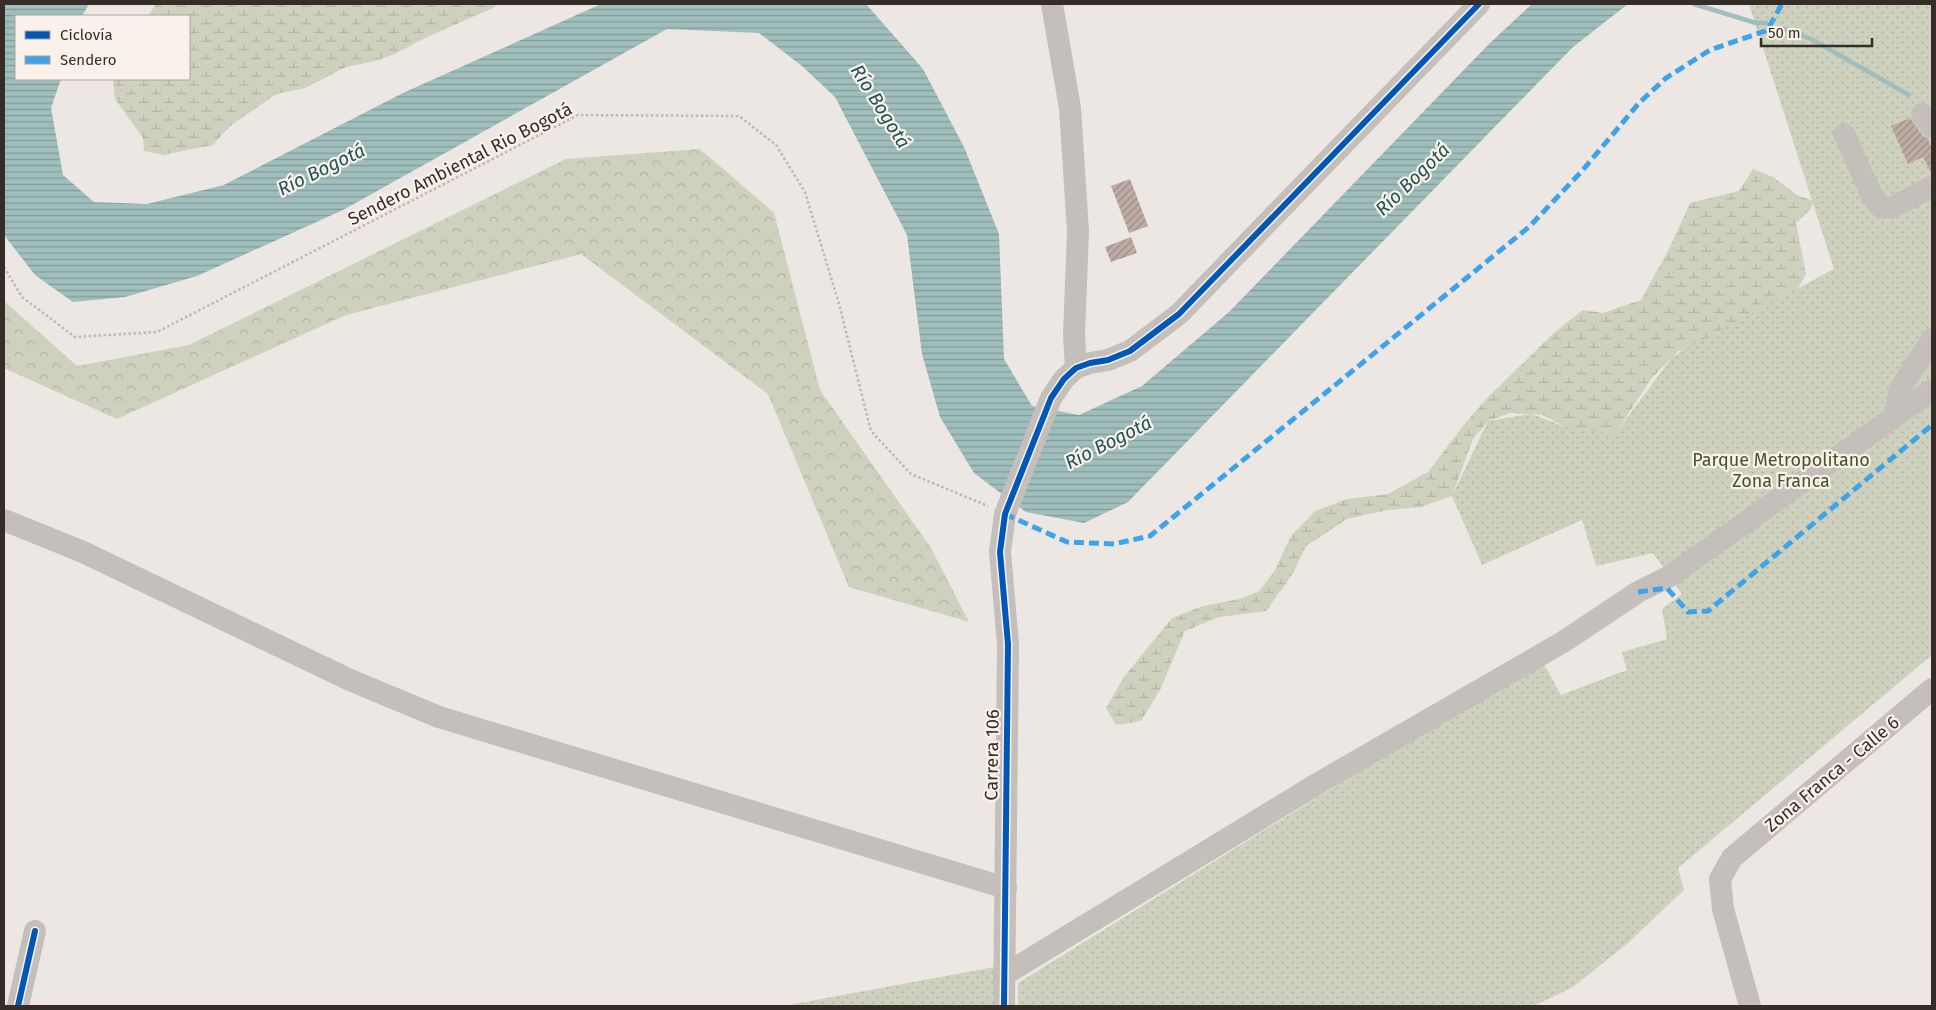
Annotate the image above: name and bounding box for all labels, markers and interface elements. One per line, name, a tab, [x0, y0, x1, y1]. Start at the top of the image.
legend	[15, 15, 190, 80]
scale bar	[1761, 15, 1872, 47]
text: 50 m	[1768, 24, 1801, 42]
text: Ciclovía	[60, 26, 113, 44]
text: Sendero	[60, 51, 116, 69]
water label: Río Bogotá	[846, 60, 915, 152]
street label: Sendero Ambiental Rio Bogotá	[344, 98, 576, 230]
water label: Río Bogotá	[274, 138, 369, 200]
water label: Río Bogotá	[1370, 138, 1454, 220]
water label: Río Bogotá	[1061, 411, 1155, 474]
park label: Parque Metropolitano Zona Franca	[1692, 449, 1870, 492]
street label: Carrera 106	[980, 709, 1004, 801]
street label: Zona Franca - Calle 6	[1760, 711, 1904, 837]

